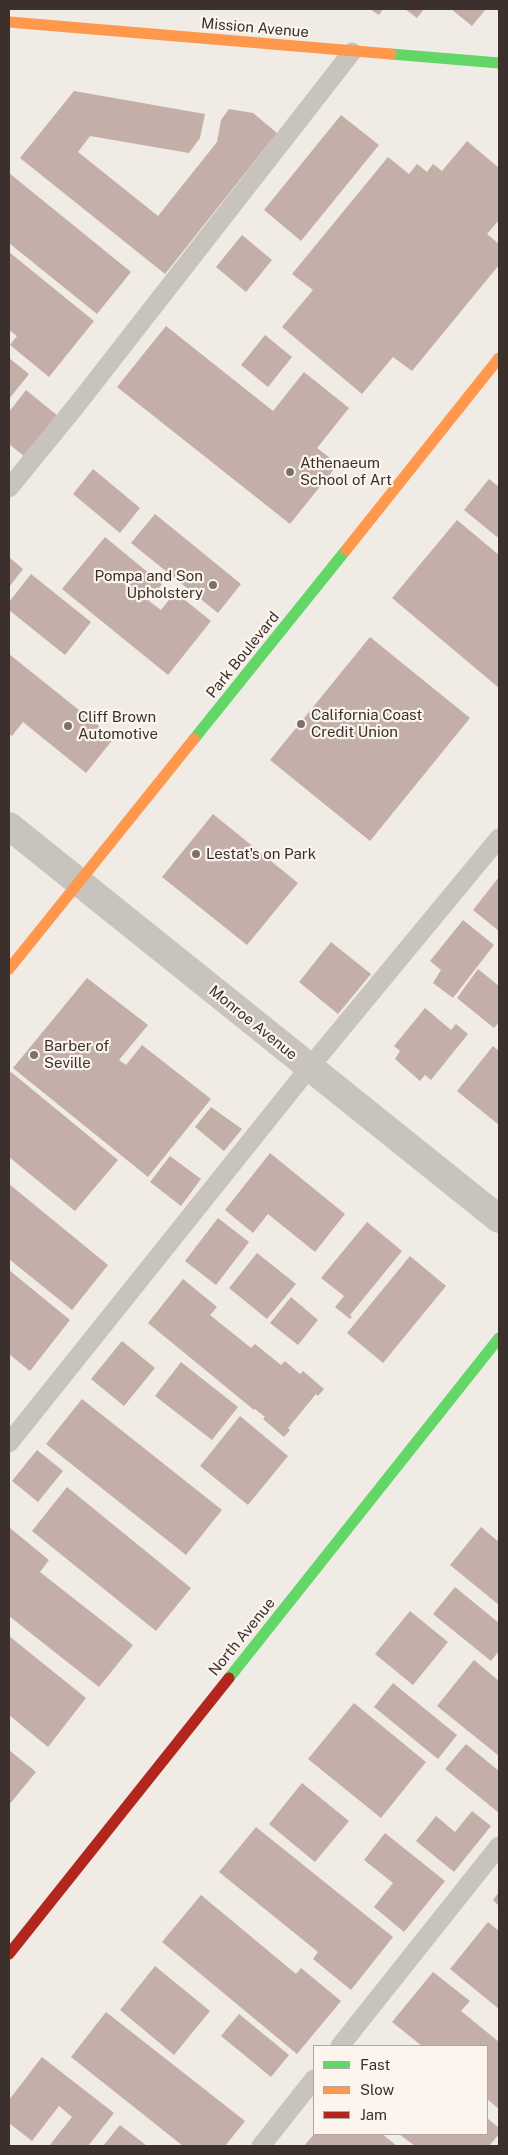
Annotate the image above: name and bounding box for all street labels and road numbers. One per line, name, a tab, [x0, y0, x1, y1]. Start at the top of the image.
street label: Mission Avenue	[200, 14, 310, 42]
street label: Park Boulevard	[203, 608, 283, 702]
street label: Monroe Avenue	[205, 982, 301, 1064]
street label: North Avenue	[205, 1594, 279, 1680]

